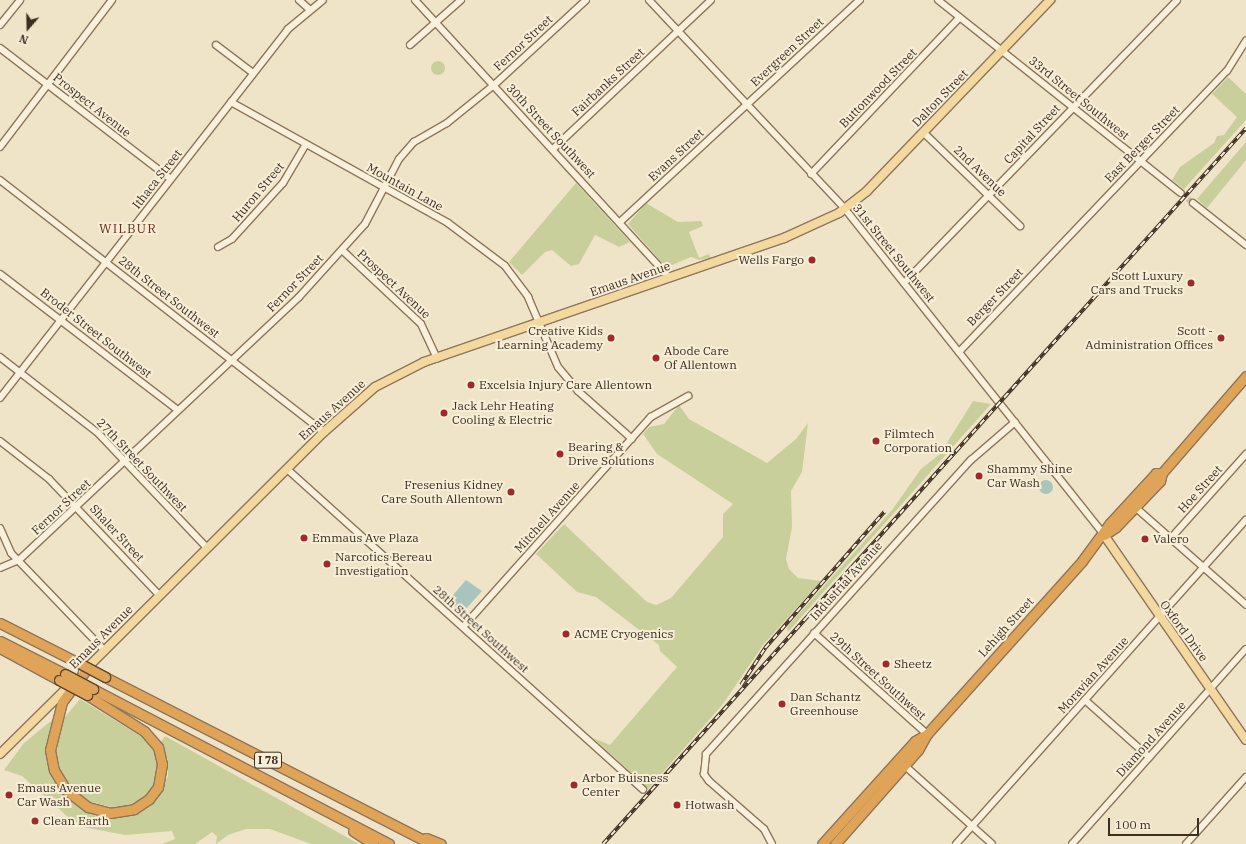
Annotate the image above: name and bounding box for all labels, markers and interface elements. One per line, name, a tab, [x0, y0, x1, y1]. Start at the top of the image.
north arrow	[8, 8, 48, 48]
street label: Fernor Street	[491, 12, 555, 74]
street label: Evergreen Street	[748, 14, 826, 90]
text: N	[17, 31, 30, 47]
street label: Fairbanks Street	[569, 45, 647, 119]
street label: Buttonwood Street	[836, 45, 920, 131]
street label: 33rd Street Southwest	[1026, 53, 1132, 143]
street label: Dalton Street	[909, 66, 971, 130]
street label: Prospect Avenue	[50, 70, 134, 140]
street label: 30th Street Southwest	[503, 81, 599, 181]
street label: Capital Street	[1001, 101, 1063, 167]
street label: East Berger Street	[1102, 102, 1182, 186]
street label: Evans Street	[645, 126, 707, 184]
street label: 2nd Avenue	[951, 143, 1009, 199]
street label: Ithaca Street	[129, 146, 185, 212]
street label: Huron Street	[229, 159, 287, 225]
street label: Mountain Lane	[364, 160, 446, 214]
street label: 31st Street Southwest	[850, 201, 938, 305]
district label: WILBUR	[99, 221, 157, 237]
street label: Prospect Avenue	[354, 246, 434, 322]
street label: Fernor Street	[264, 251, 326, 315]
street label: 28th Street Southwest	[116, 253, 222, 341]
place label: Wells Fargo	[739, 253, 804, 267]
marker: Wells Fargo	[807, 255, 817, 265]
street label: Emaus Avenue	[588, 259, 672, 299]
street label: Berger Street	[964, 265, 1026, 329]
place label: Scott Luxury Cars and Trucks	[1091, 269, 1183, 297]
marker: Scott Luxury Cars and Trucks	[1186, 278, 1196, 288]
street label: Broder Street Southwest	[38, 285, 154, 381]
place label: Creative Kids Learning Academy	[497, 324, 603, 352]
place label: Scott - Administration Offices	[1085, 324, 1213, 352]
marker: Creative Kids Learning Academy	[606, 333, 616, 343]
marker: Scott - Administration Offices	[1216, 333, 1226, 343]
place label: Abode Care Of Allentown	[664, 344, 737, 372]
marker: Abode Care Of Allentown	[651, 353, 661, 363]
street label: Emaus Avenue	[296, 377, 368, 443]
place label: Excelsia Injury Care Allentown	[479, 378, 652, 392]
marker: Excelsia Injury Care Allentown	[466, 380, 476, 390]
place label: Jack Lehr Heating Cooling & Electric	[452, 399, 554, 427]
marker: Jack Lehr Heating Cooling & Electric	[439, 408, 449, 418]
street label: 27th Street Southwest	[94, 415, 190, 515]
place label: Filmtech Corporation	[884, 427, 952, 455]
marker: Filmtech Corporation	[871, 436, 881, 446]
place label: Bearing & Drive Solutions	[568, 440, 654, 468]
marker: Bearing & Drive Solutions	[555, 449, 565, 459]
place label: Shammy Shine Car Wash	[987, 462, 1072, 490]
street label: Hoe Street	[1175, 462, 1225, 516]
marker: Shammy Shine Car Wash	[974, 471, 984, 481]
street label: Fernor Street	[29, 476, 93, 538]
place label: Fresenius Kidney Care South Allentown	[381, 478, 503, 506]
street label: Mitchell Avenue	[511, 478, 583, 556]
marker: Fresenius Kidney Care South Allentown	[506, 487, 516, 497]
street label: Shaler Street	[87, 501, 147, 565]
place label: Emmaus Ave Plaza	[312, 531, 419, 545]
place label: Valero	[1153, 532, 1189, 546]
marker: Emmaus Ave Plaza	[299, 533, 309, 543]
marker: Valero	[1140, 534, 1150, 544]
street label: Industrial Avenue	[807, 539, 885, 623]
place label: Narcotics Bereau Investigation	[335, 550, 432, 578]
marker: Narcotics Bereau Investigation	[322, 559, 332, 569]
street label: 28th Street Southwest	[430, 582, 532, 676]
street label: Lehigh Street	[975, 594, 1037, 660]
street label: Oxford Drive	[1157, 598, 1211, 664]
street label: Emaus Avenue	[66, 602, 136, 672]
place label: ACME Cryogenics	[574, 627, 673, 641]
marker: ACME Cryogenics	[561, 629, 571, 639]
street label: 29th Street Southwest	[827, 629, 929, 723]
street label: Moravian Avenue	[1055, 634, 1131, 716]
place label: Sheetz	[894, 657, 932, 671]
marker: Sheetz	[881, 659, 891, 669]
place label: Dan Schantz Greenhouse	[790, 690, 861, 718]
street label: Diamond Avenue	[1113, 698, 1189, 780]
marker: Dan Schantz Greenhouse	[777, 699, 787, 709]
road number: I 78	[254, 751, 282, 769]
place label: Arbor Buisness Center	[582, 771, 668, 799]
marker: Arbor Buisness Center	[569, 780, 579, 790]
place label: Emaus Avenue Car Wash	[17, 781, 101, 809]
marker: Emaus Avenue Car Wash	[4, 790, 14, 800]
place label: Hotwash	[685, 798, 735, 812]
marker: Hotwash	[672, 800, 682, 810]
scale bar	[1110, 810, 1201, 836]
place label: Clean Earth	[43, 814, 109, 828]
marker: Clean Earth	[30, 816, 40, 826]
text: 100 m	[1115, 817, 1151, 832]

